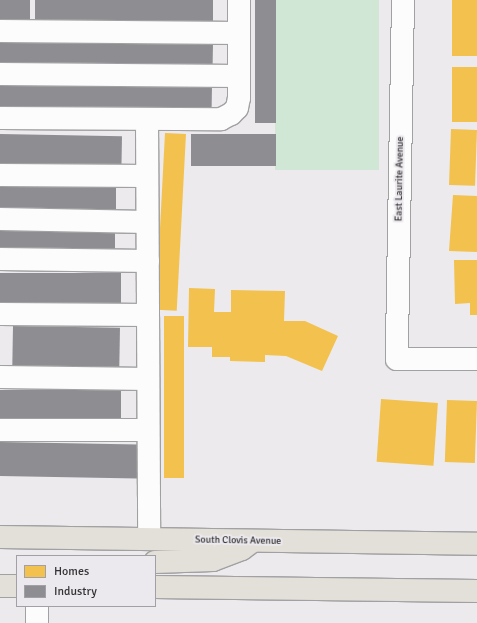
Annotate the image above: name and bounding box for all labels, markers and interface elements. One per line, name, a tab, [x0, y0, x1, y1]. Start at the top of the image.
street label: East Laurite Avenue	[393, 137, 407, 221]
street label: South Clovis Avenue	[195, 534, 281, 548]
legend	[16, 555, 156, 607]
text: Homes	[54, 564, 89, 579]
text: Industry	[54, 584, 97, 599]

